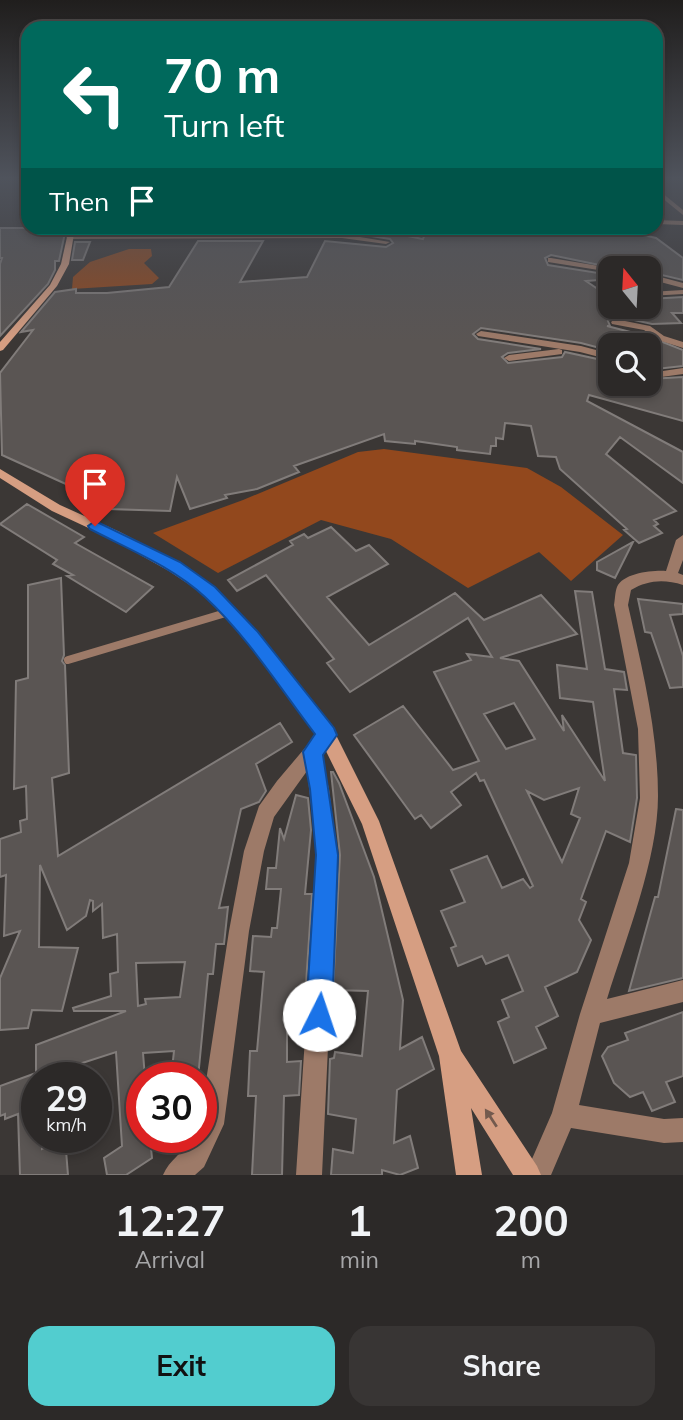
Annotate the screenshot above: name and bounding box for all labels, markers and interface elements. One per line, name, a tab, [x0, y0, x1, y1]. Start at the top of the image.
text: 70 m	[164, 44, 280, 105]
icon: left	[49, 49, 140, 140]
text: Turn left	[164, 105, 284, 145]
icon: arrive	[123, 182, 161, 220]
text: Then	[49, 185, 109, 218]
north arrow	[598, 256, 662, 318]
map controls	[598, 256, 661, 396]
button: search	[598, 333, 661, 396]
pin	[65, 454, 125, 526]
icon: arrive	[76, 465, 114, 503]
position arrow	[282, 978, 356, 1052]
speed limit sign: 30	[126, 1062, 217, 1153]
text: 29	[45, 1076, 88, 1120]
one-way arrow	[485, 1108, 498, 1127]
text: km/h	[46, 1113, 87, 1136]
text: 12:27	[114, 1194, 225, 1247]
text: 1	[347, 1194, 372, 1247]
text: 200	[493, 1194, 569, 1247]
text: Arrival	[135, 1245, 205, 1274]
text: min	[340, 1245, 379, 1274]
text: m	[521, 1245, 541, 1274]
button: Exit	[28, 1326, 335, 1406]
button: Share	[349, 1326, 655, 1406]

